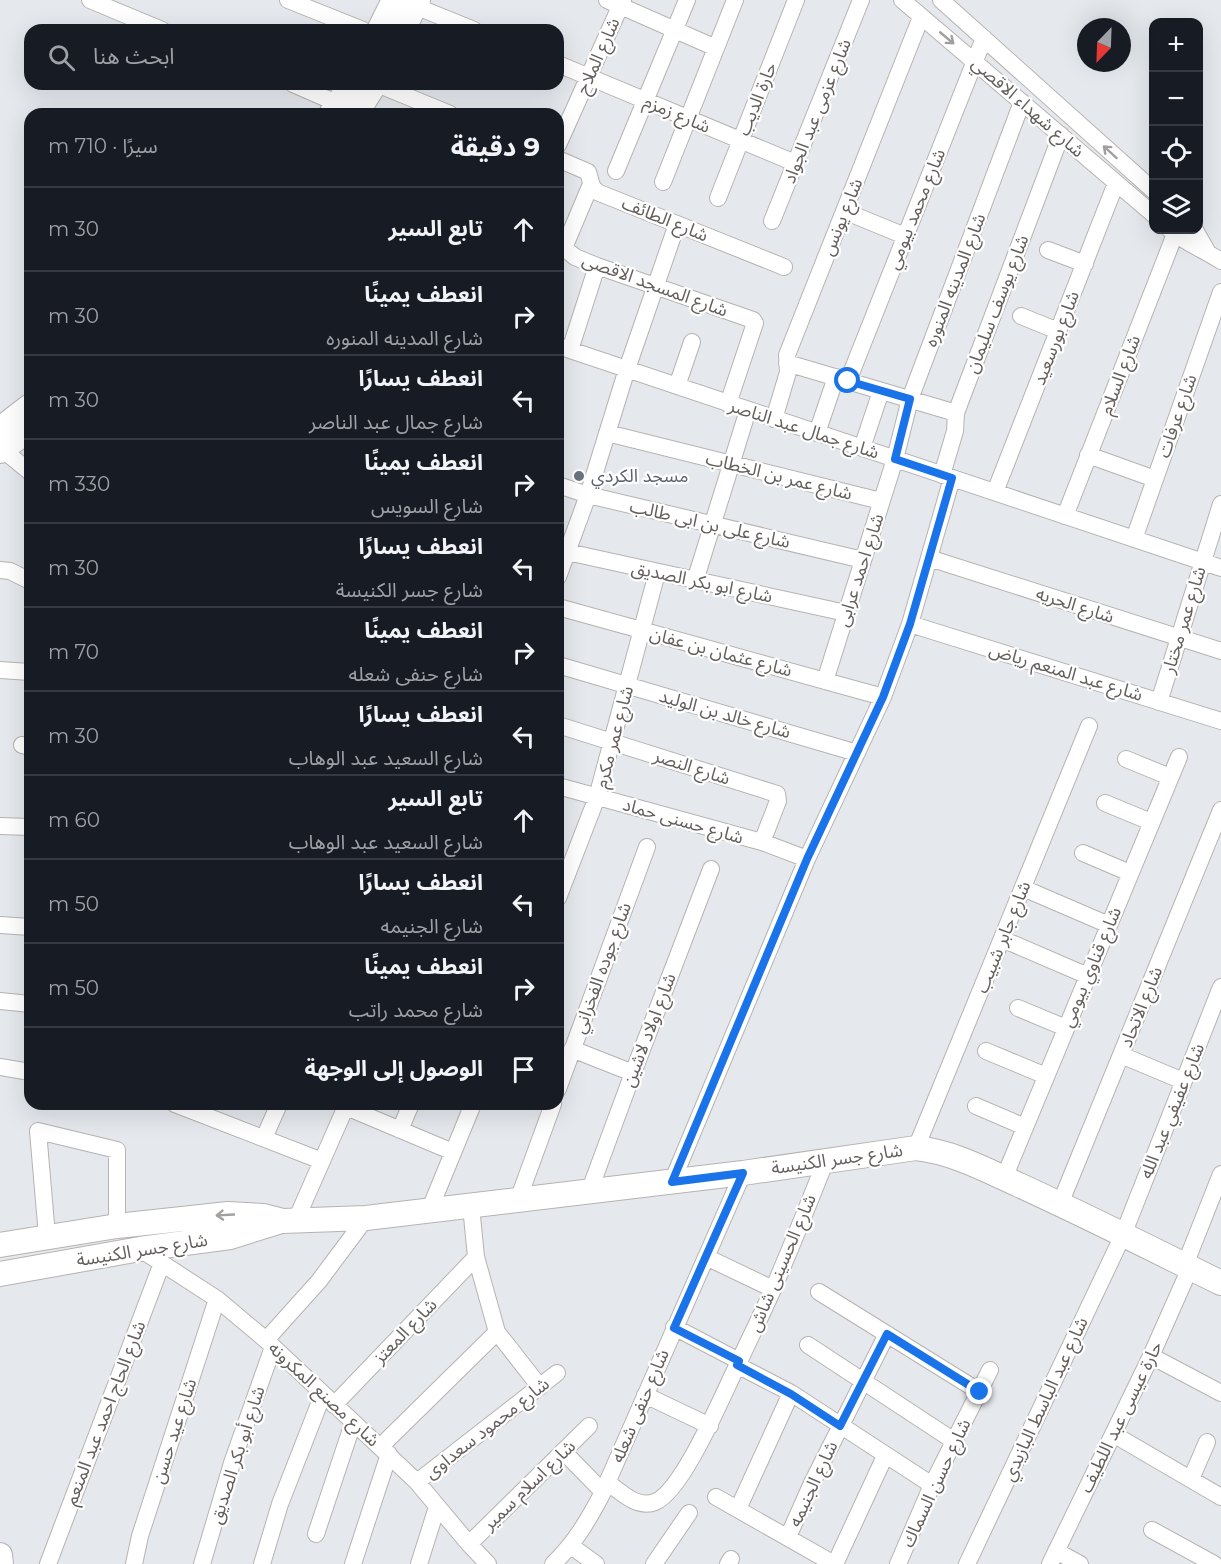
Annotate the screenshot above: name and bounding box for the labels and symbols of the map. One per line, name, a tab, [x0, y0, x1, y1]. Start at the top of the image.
street label: شارع الملاح	[571, 14, 627, 99]
north arrow	[1077, 18, 1131, 72]
one-way arrow	[939, 31, 954, 45]
street label: شارع عزمى عبد الجواد	[778, 35, 859, 188]
street label: شارع شهداء الاقصي	[965, 52, 1089, 164]
street label: حارة الديب	[732, 59, 782, 139]
street label: شارع زمزم	[639, 90, 714, 141]
street label: شارع محمد بيومي	[882, 145, 953, 274]
one-way arrow	[1103, 145, 1118, 159]
street label: شارع يونس	[817, 175, 870, 260]
street label: شارع الطائف	[617, 192, 711, 249]
street label: شارع المدينه المنوره	[919, 210, 993, 351]
street label: شارع يوسف سليمان	[960, 232, 1036, 377]
street label: شارع المسجد الاقصى	[578, 248, 731, 324]
street label: شارع بورسعيد	[1028, 288, 1087, 389]
street label: شارع السلام	[1095, 332, 1148, 419]
route start	[834, 367, 860, 393]
street label: شارع عرفات	[1153, 371, 1204, 462]
street label: شارع جمال عبد الناصر	[724, 394, 882, 467]
street label: شارع عمر بن الخطاب	[703, 447, 854, 508]
place label: مسجد الكردي	[591, 465, 688, 489]
marker: مسجد الكردي	[572, 469, 586, 483]
street label: شارع على بن ابى طالب	[627, 495, 792, 556]
street label: شارع احمد عرابى	[831, 511, 891, 630]
street label: شارع ابو بكر الصديق	[629, 556, 774, 611]
street label: شارع عمر مختار	[1157, 564, 1214, 678]
street label: شارع الحريه	[1032, 582, 1117, 631]
street label: شارع عثمان بن عفان	[647, 622, 795, 684]
street label: شارع عبد المنعم رياض	[986, 638, 1145, 709]
street label: شارع عمر مكرم	[590, 684, 641, 791]
street label: شارع خالد بن الوليد	[656, 685, 793, 746]
street label: شارع النصر	[649, 744, 733, 793]
street label: شارع حسنى حماد	[619, 793, 746, 852]
street label: شارع جابر شبيب	[971, 878, 1038, 997]
street label: شارع جوده الفخراني	[568, 899, 639, 1038]
street label: شارع قناوي بيومي	[1056, 904, 1129, 1032]
street label: شارع الاتحاد	[1115, 963, 1170, 1052]
street label: شارع اولاد لاشين	[617, 970, 684, 1091]
street label: شارع عفيفي عبد الله	[1135, 1040, 1212, 1183]
street label: شارع جسر الكنيسة	[770, 1139, 905, 1182]
street label: شارع الحسينى شاش	[743, 1191, 824, 1336]
one-way arrow	[216, 1210, 236, 1221]
street label: شارع جسر الكنيسة	[75, 1229, 210, 1274]
street label: شارع المعتز	[368, 1294, 444, 1371]
street label: شارع عبد الباسط البازيدي	[997, 1313, 1095, 1486]
street label: شارع الحاج احمد عبد المنعم	[60, 1318, 153, 1509]
street label: شارع مصنع المكرونه	[262, 1337, 384, 1453]
street label: حارة عيسى عبد اللطيف	[1075, 1338, 1167, 1496]
street label: شارع حنفى شعله	[606, 1346, 677, 1467]
street label: شارع محمود سعداوى	[420, 1373, 556, 1486]
street label: شارع عيد حسن	[147, 1376, 204, 1487]
route end	[966, 1378, 992, 1404]
street label: شارع أبو بكر الصديق	[204, 1383, 272, 1528]
street label: شارع حسن السماك	[897, 1415, 978, 1552]
street label: شارع اسلام سمير	[477, 1435, 582, 1538]
street label: شارع الجنيمه	[784, 1438, 845, 1532]

